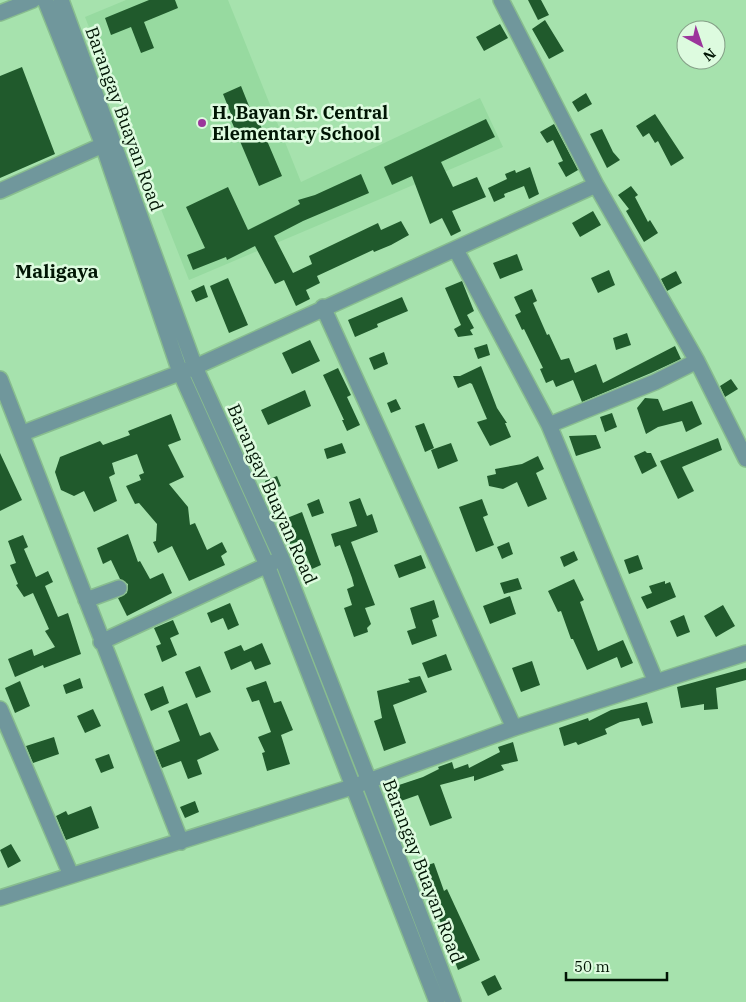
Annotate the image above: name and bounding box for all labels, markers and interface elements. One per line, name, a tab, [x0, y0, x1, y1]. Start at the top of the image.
north arrow	[676, 20, 726, 70]
street label: Barangay Buayan Road	[80, 23, 169, 214]
text: N	[699, 45, 719, 65]
place label: H. Bayan Sr. Central Elementary School	[212, 101, 388, 145]
marker: H. Bayan Sr. Central Elementary School	[196, 117, 208, 129]
district label: Maligaya	[15, 259, 99, 283]
street label: Barangay Buayan Road	[222, 400, 323, 588]
street label: Barangay Buayan Road	[378, 776, 469, 966]
scale bar	[566, 950, 667, 982]
text: 50 m	[574, 957, 610, 976]

